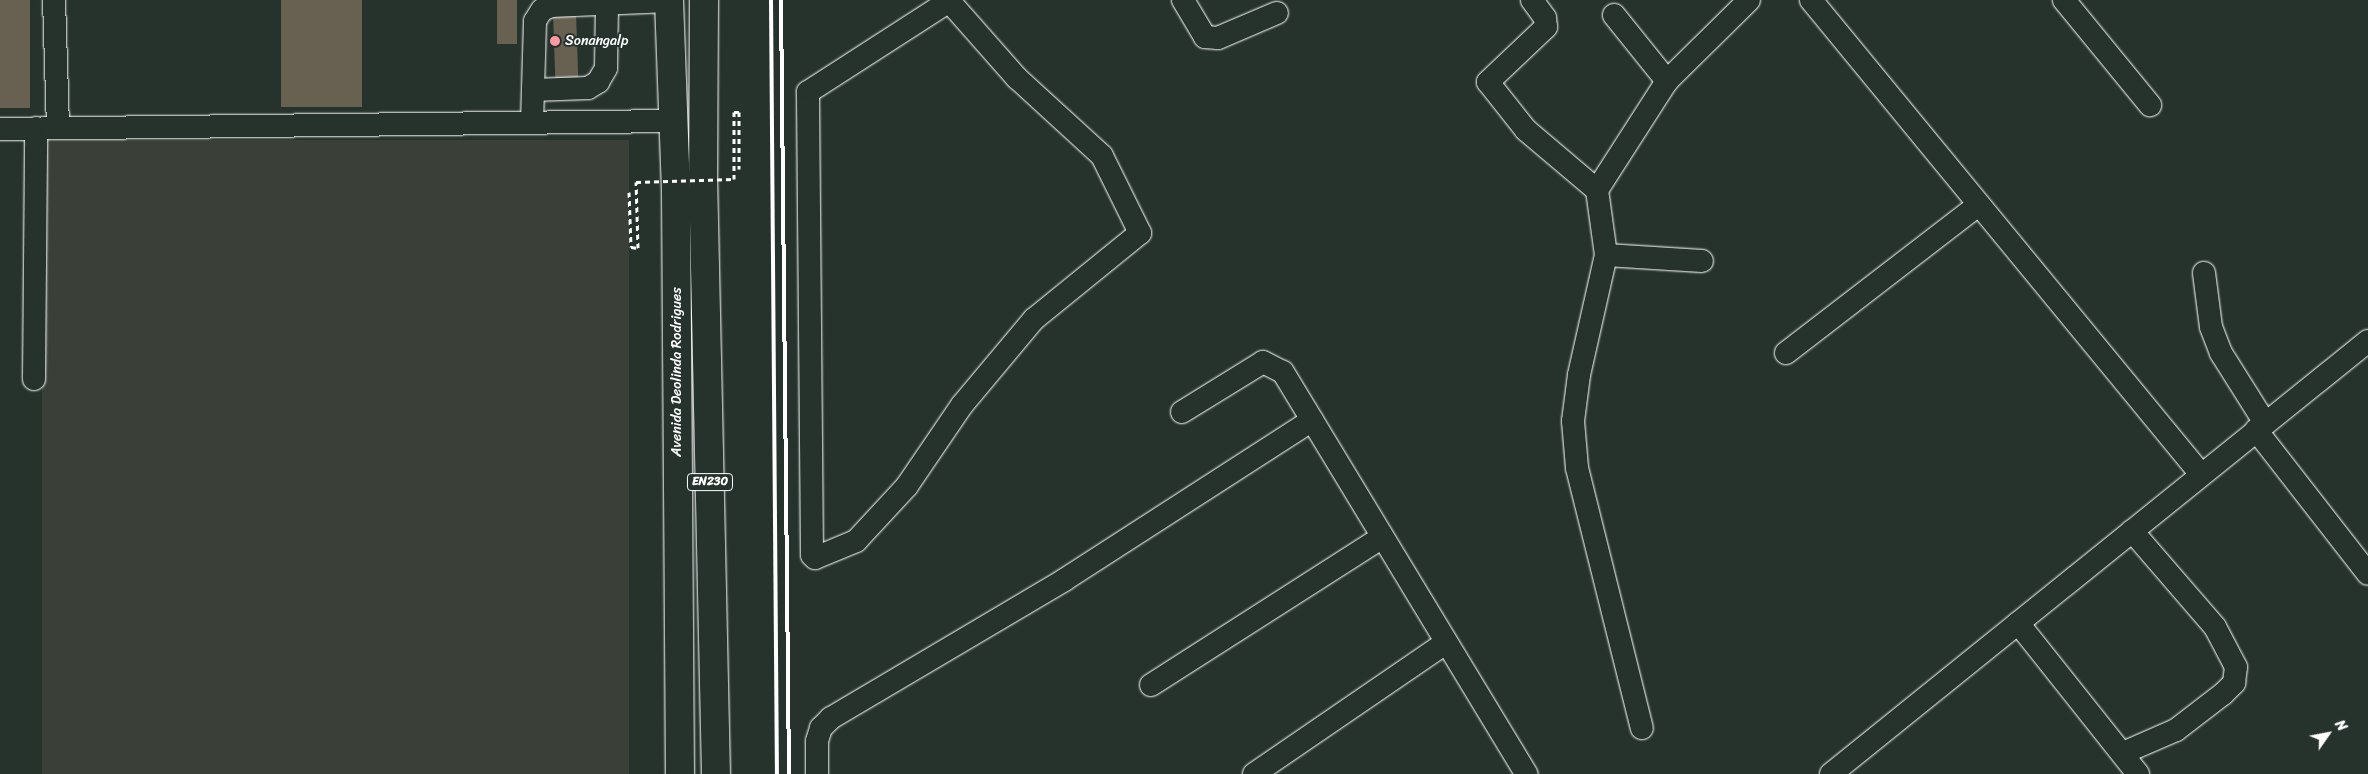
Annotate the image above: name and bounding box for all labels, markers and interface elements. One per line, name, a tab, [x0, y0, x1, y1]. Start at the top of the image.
place label: Sonangalp	[565, 33, 629, 49]
marker: Sonangalp	[549, 35, 561, 47]
street label: Avenida Deolinda Rodrigues	[669, 287, 685, 457]
road number: EN230	[686, 472, 734, 492]
north arrow	[2303, 709, 2353, 759]
text: N	[2328, 715, 2354, 736]

